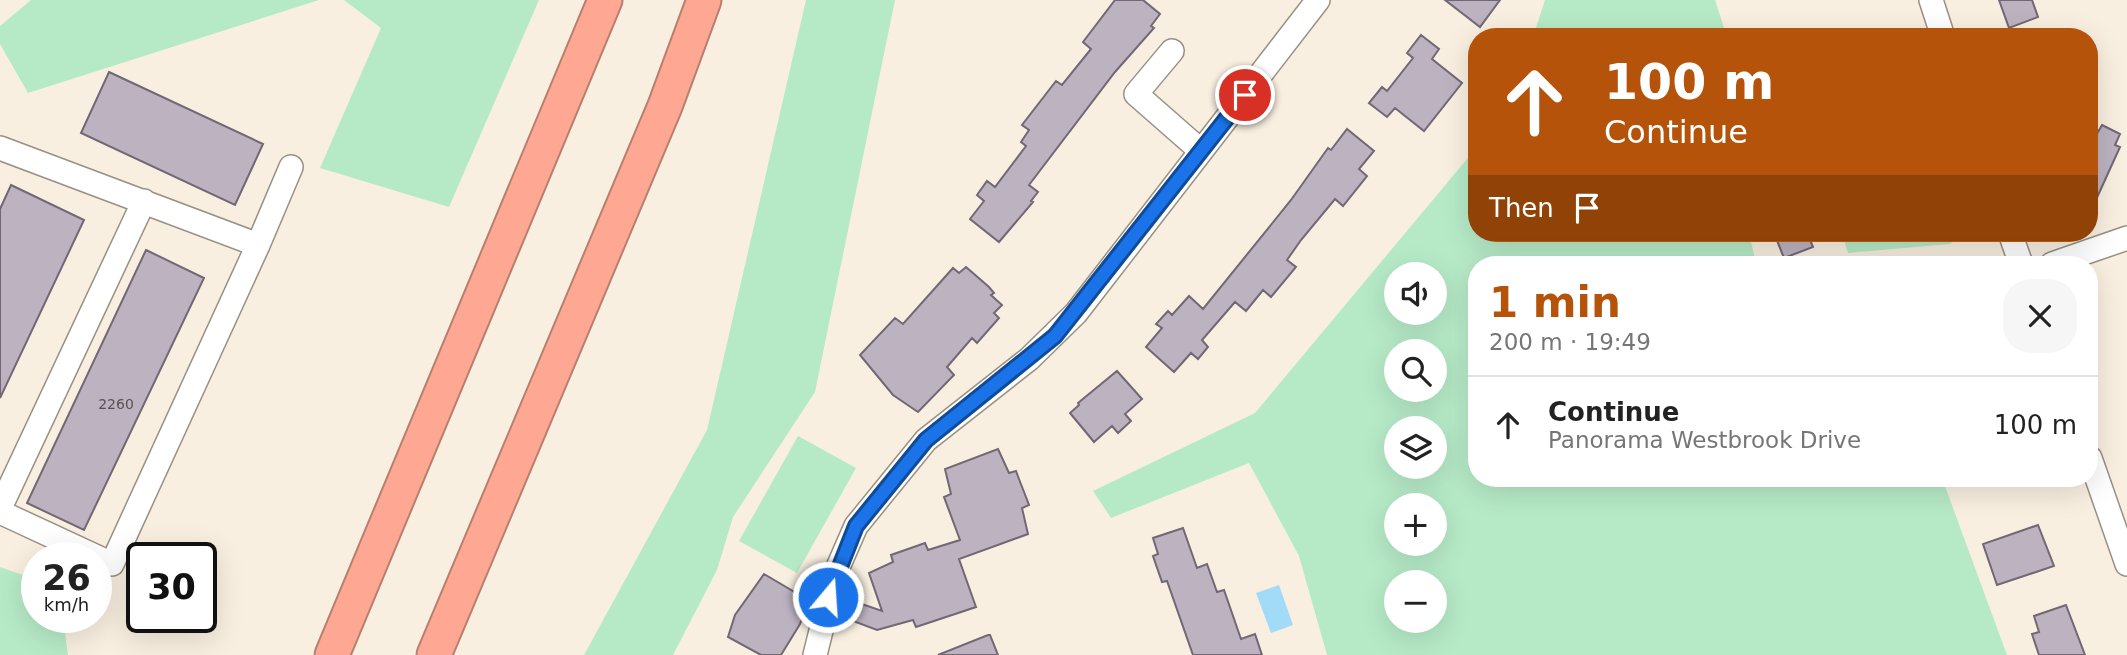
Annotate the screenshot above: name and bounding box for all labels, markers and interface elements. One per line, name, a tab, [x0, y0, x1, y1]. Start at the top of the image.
text: 100 m	[1604, 54, 1774, 111]
icon: ahead	[1489, 56, 1580, 147]
pin	[1215, 65, 1275, 125]
icon: arrive	[1226, 76, 1264, 114]
text: Continue	[1604, 113, 1748, 151]
icon: arrive	[1568, 189, 1606, 227]
text: Then	[1489, 193, 1554, 223]
map controls	[1384, 262, 1447, 633]
button: sound	[1384, 262, 1447, 325]
text: 1 min	[1489, 278, 1621, 327]
button: close	[2003, 279, 2077, 353]
text: 200 m · 19:49	[1489, 329, 1651, 355]
button: search	[1384, 339, 1447, 402]
house number: 2260	[98, 396, 134, 412]
text: Continue	[1548, 397, 1679, 427]
icon: ahead	[1489, 406, 1527, 444]
text: 100 m	[1994, 410, 2077, 440]
button: layers	[1384, 416, 1447, 479]
text: Panorama Westbrook Drive	[1548, 427, 1861, 453]
button: +	[1384, 493, 1447, 556]
speed limit sign: 30	[126, 542, 217, 633]
text: 26	[42, 558, 91, 598]
position arrow	[791, 560, 865, 634]
button: −	[1384, 570, 1447, 633]
text: km/h	[44, 594, 89, 615]

